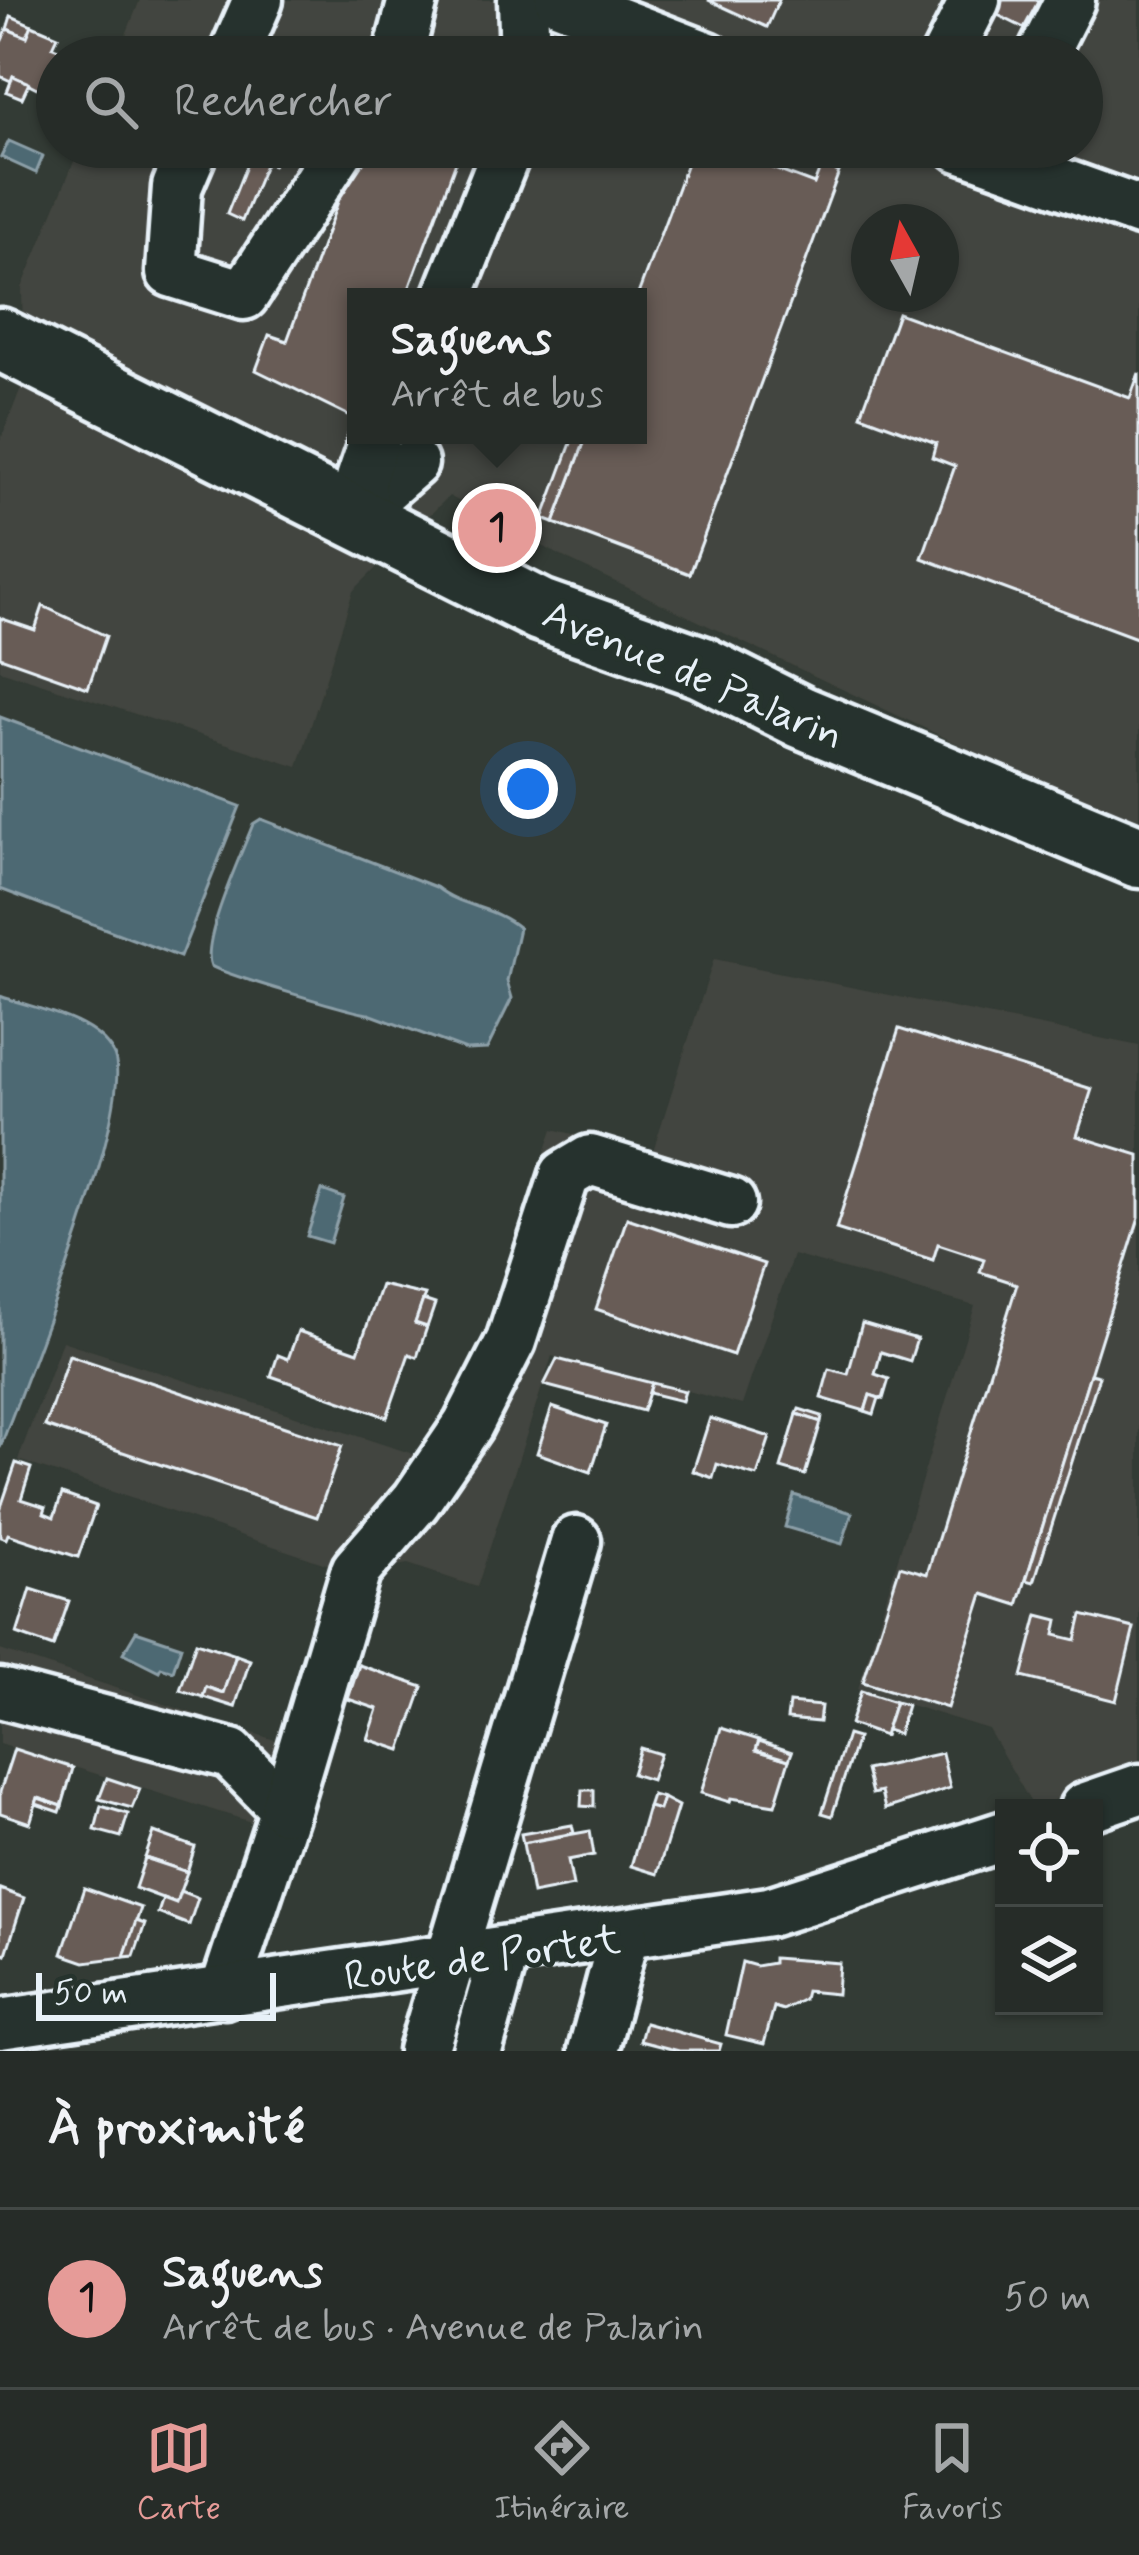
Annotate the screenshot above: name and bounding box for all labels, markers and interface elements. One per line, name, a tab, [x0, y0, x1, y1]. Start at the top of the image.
search box	[36, 36, 1103, 168]
icon: search	[78, 69, 144, 135]
text: Rechercher	[174, 73, 393, 132]
north arrow	[851, 204, 959, 312]
popup	[347, 288, 647, 444]
text: Saguens	[391, 311, 552, 370]
text: Arrêt de bus	[391, 370, 603, 421]
pin: 1	[458, 483, 536, 573]
street label: Avenue de Palarin	[534, 588, 852, 764]
your location	[498, 759, 558, 819]
map controls	[995, 1799, 1103, 2015]
button: locate	[995, 1799, 1103, 1907]
button: layers	[995, 1907, 1103, 2015]
street label: Route de Portet	[341, 1913, 624, 2006]
scale bar	[36, 1967, 276, 2020]
text: 50 m	[54, 1972, 128, 2016]
text: À proximité	[48, 2096, 304, 2162]
text: Saguens	[162, 2244, 323, 2303]
text: 1	[78, 2273, 96, 2324]
text: 50 m	[1004, 2273, 1091, 2324]
text: Arrêt de bus · Avenue de Palarin	[162, 2303, 704, 2354]
tab: Carte	[136, 2415, 221, 2531]
tab: Itinéraire	[494, 2415, 629, 2531]
tab: Favoris	[902, 2415, 1003, 2531]

